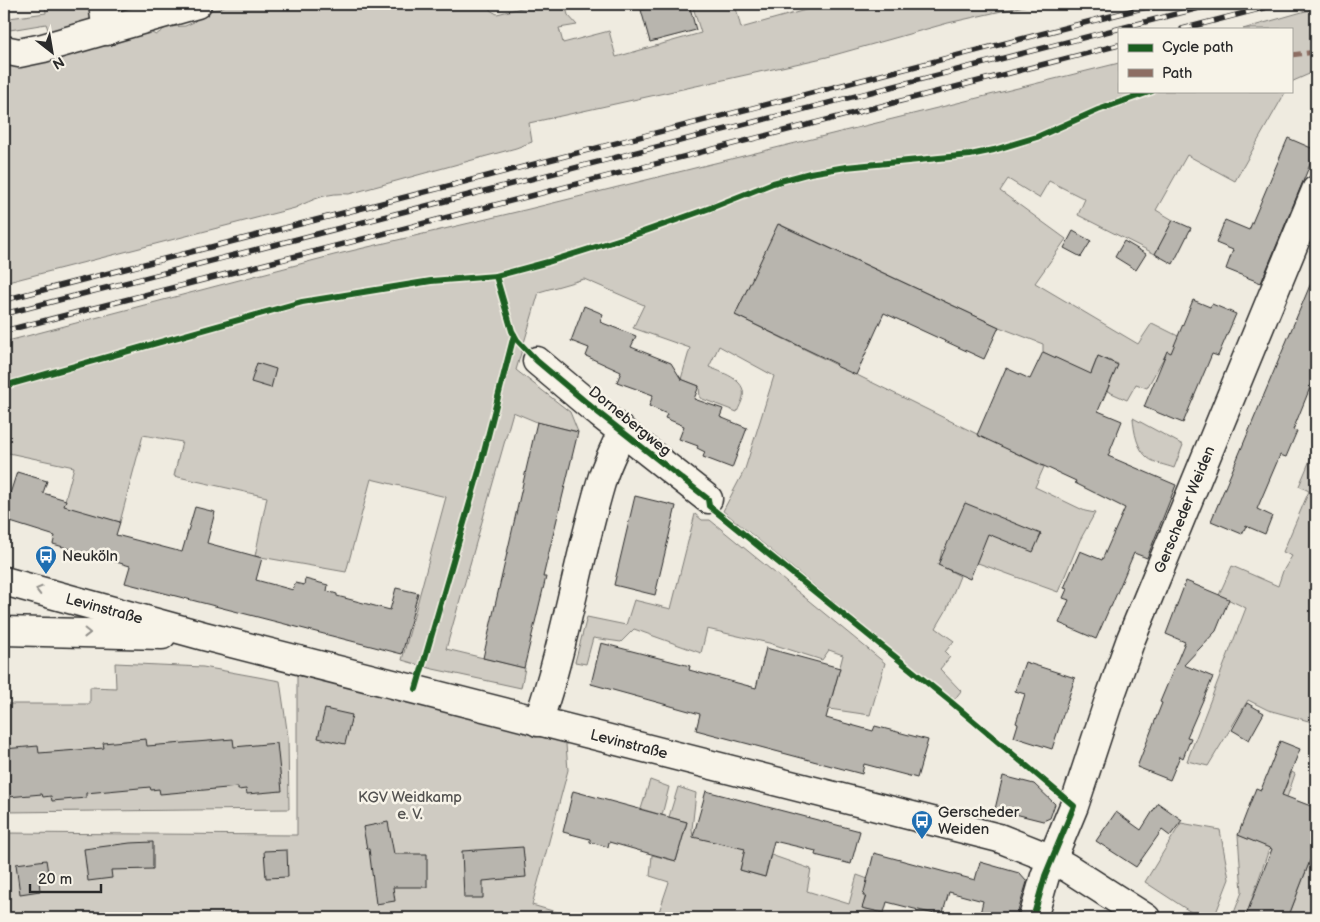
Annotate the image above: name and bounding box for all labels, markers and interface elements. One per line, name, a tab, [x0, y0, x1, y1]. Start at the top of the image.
north arrow	[28, 28, 78, 78]
legend	[1118, 28, 1292, 92]
text: Cycle path	[1162, 38, 1233, 57]
text: N	[50, 53, 67, 73]
text: Path	[1162, 64, 1192, 83]
street label: Dornebergweg	[585, 382, 675, 460]
street label: Gerscheder Weiden	[1150, 443, 1219, 576]
bus stop icon: Neuköln	[34, 544, 58, 575]
place label: Neuköln	[62, 547, 118, 566]
one-way arrow	[35, 585, 44, 596]
street label: Levinstraße	[63, 589, 145, 629]
one-way arrow	[84, 628, 92, 638]
street label: Levinstraße	[588, 726, 670, 763]
park label: KGV Weidkamp e. V.	[358, 788, 462, 824]
place label: Gerscheder Weiden	[938, 803, 1020, 839]
bus stop icon: Gerscheder Weiden	[910, 809, 934, 840]
scale bar	[30, 862, 101, 894]
text: 20 m	[38, 870, 72, 889]

